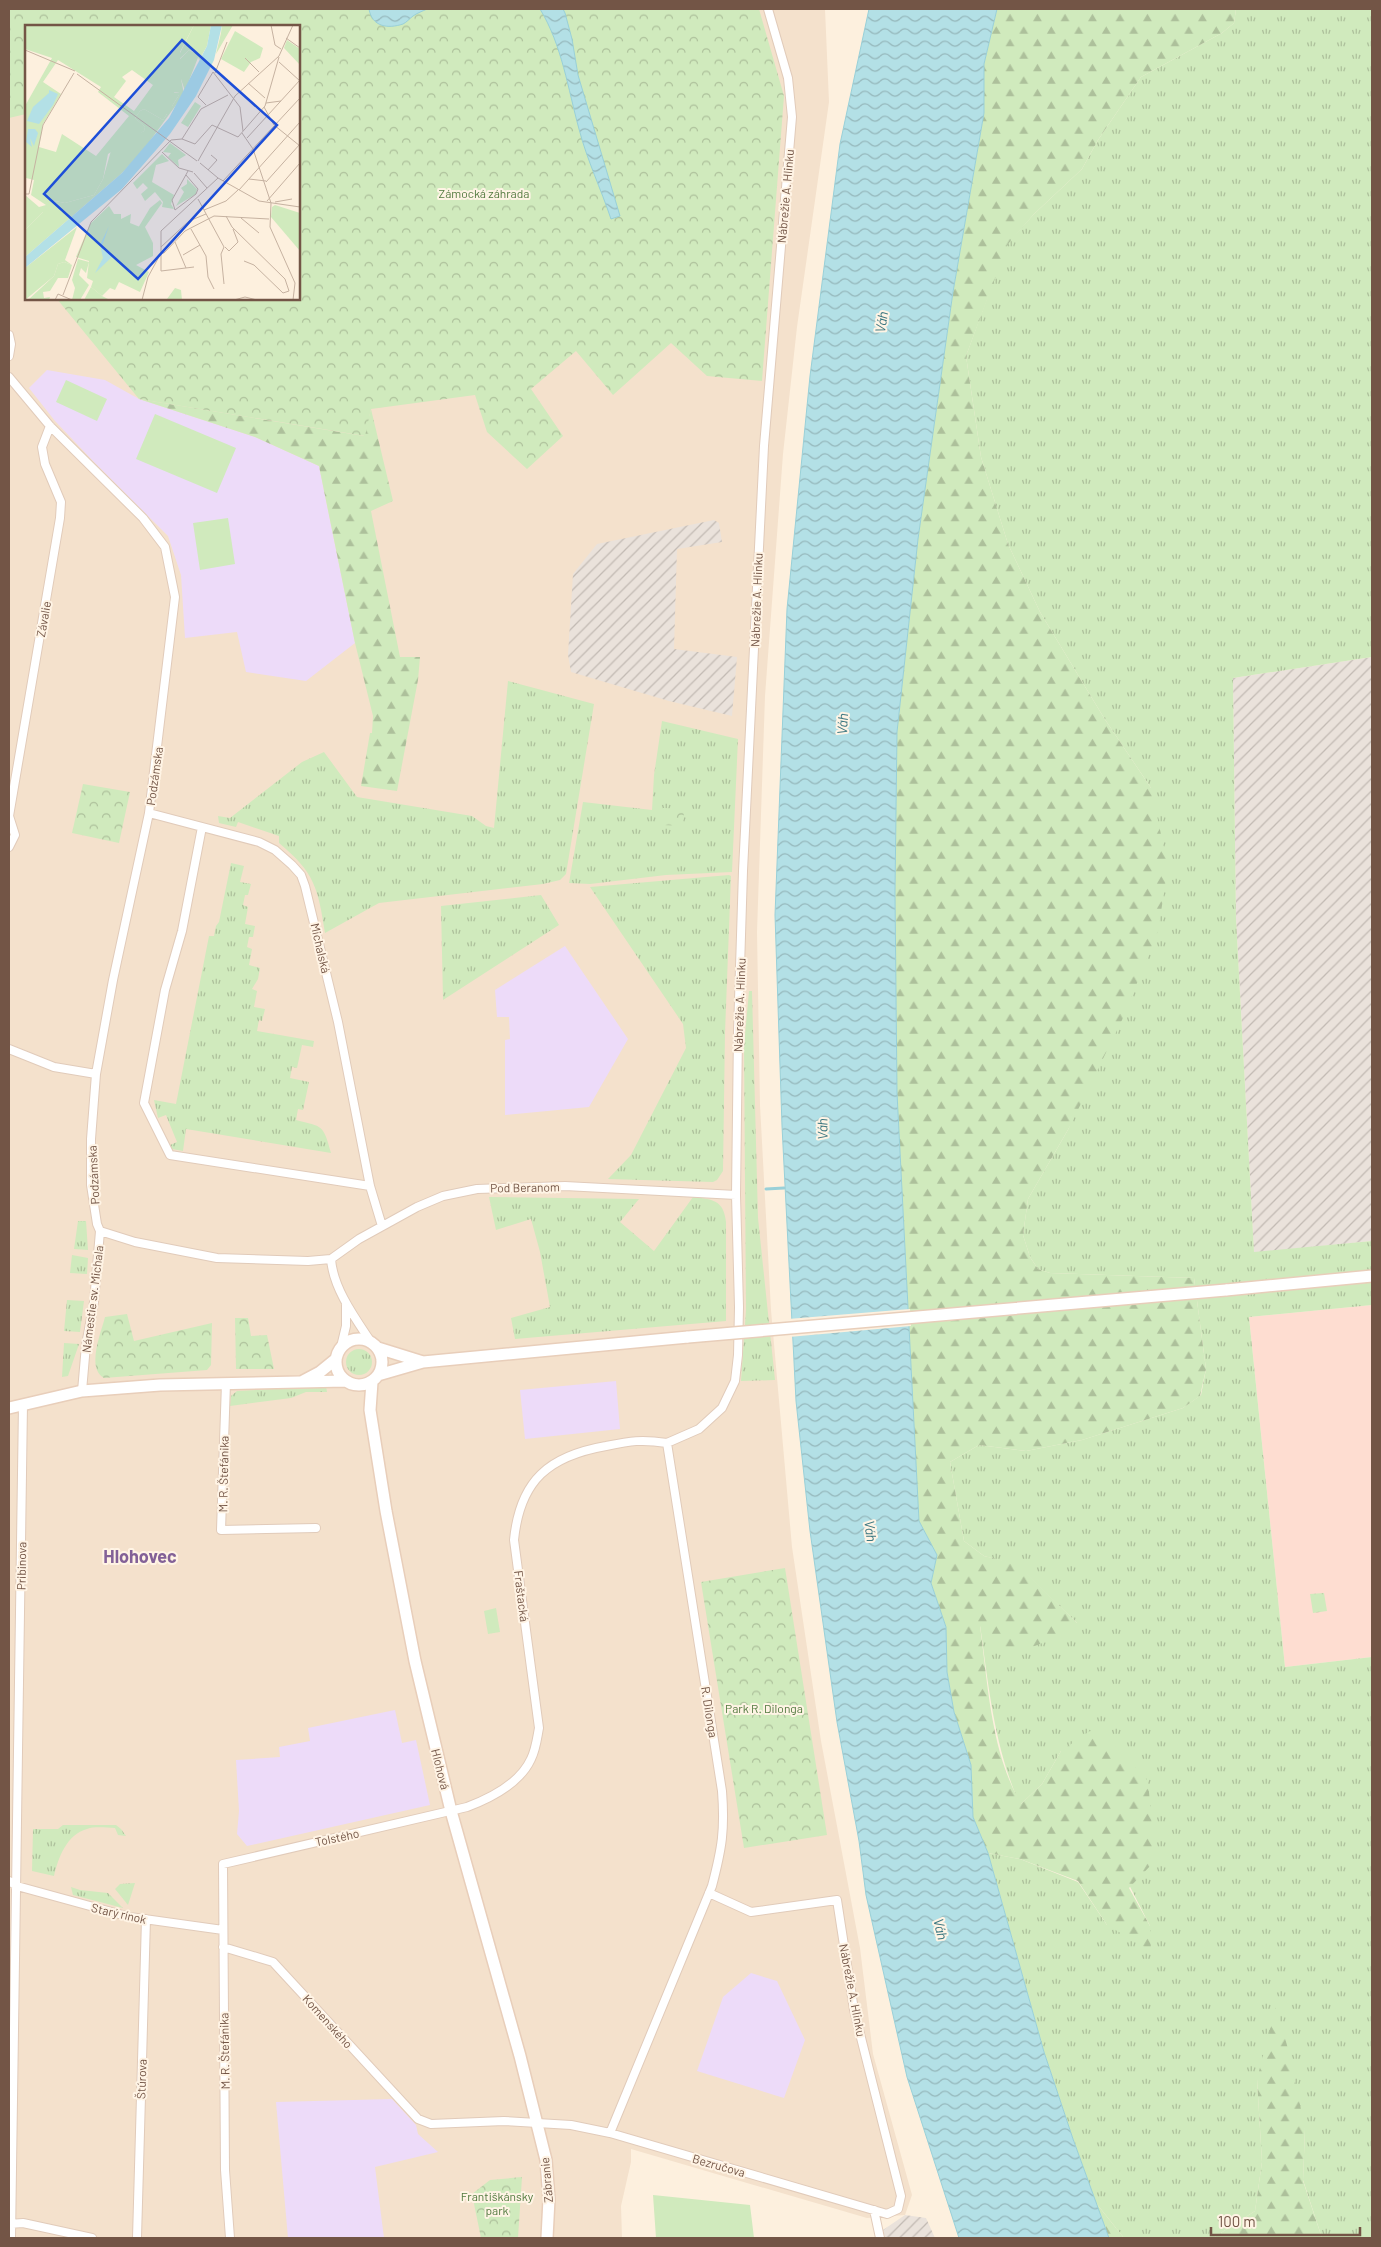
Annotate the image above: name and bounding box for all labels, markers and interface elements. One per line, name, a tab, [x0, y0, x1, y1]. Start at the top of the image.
inset map	[25, 25, 300, 300]
street label: Nábrežie A. Hlinku	[774, 148, 796, 244]
park label: Zámocká záhrada	[439, 186, 529, 200]
water label: Váh	[871, 310, 891, 334]
street label: Nábrežie A. Hlinku	[747, 553, 765, 647]
street label: Závalie	[33, 600, 53, 638]
water label: Váh	[833, 713, 851, 735]
street label: Podzámska	[143, 746, 165, 806]
street label: Michalská	[308, 922, 334, 974]
street label: Nábrežie A. Hlinku	[730, 958, 748, 1052]
water label: Váh	[813, 1118, 831, 1140]
street label: Podzámska	[84, 1145, 102, 1205]
street label: Pod Beranom	[490, 1179, 560, 1195]
street label: Námestie sv. Michala	[78, 1245, 106, 1353]
street label: M. R. Štefánika	[215, 1436, 231, 1512]
water label: Váh	[861, 1519, 881, 1543]
street label: Pribinova	[14, 1542, 28, 1590]
district label: Hlohovec	[103, 1545, 177, 1567]
street label: Fraštacká	[512, 1569, 532, 1623]
street label: R. Dilonga	[699, 1685, 721, 1739]
park label: Park R. Dilonga	[725, 1701, 803, 1715]
street label: Hlohová	[429, 1747, 453, 1791]
street label: Tolstého	[314, 1826, 360, 1848]
street label: Starý rínok	[90, 1900, 148, 1926]
water label: Váh	[930, 1917, 952, 1941]
street label: Nábrežie A. Hlinku	[837, 1942, 869, 2038]
street label: Komenského	[300, 1991, 356, 2051]
street label: M. R. Štefánika	[216, 2013, 232, 2089]
street label: Štúrova	[133, 2059, 149, 2099]
street label: Bezručova	[691, 2151, 747, 2179]
street label: Zábranie	[537, 2157, 555, 2203]
park label: Františkánsky park	[461, 2189, 534, 2217]
scale bar	[1211, 2204, 1360, 2236]
text: 100 m	[1218, 2212, 1256, 2230]

